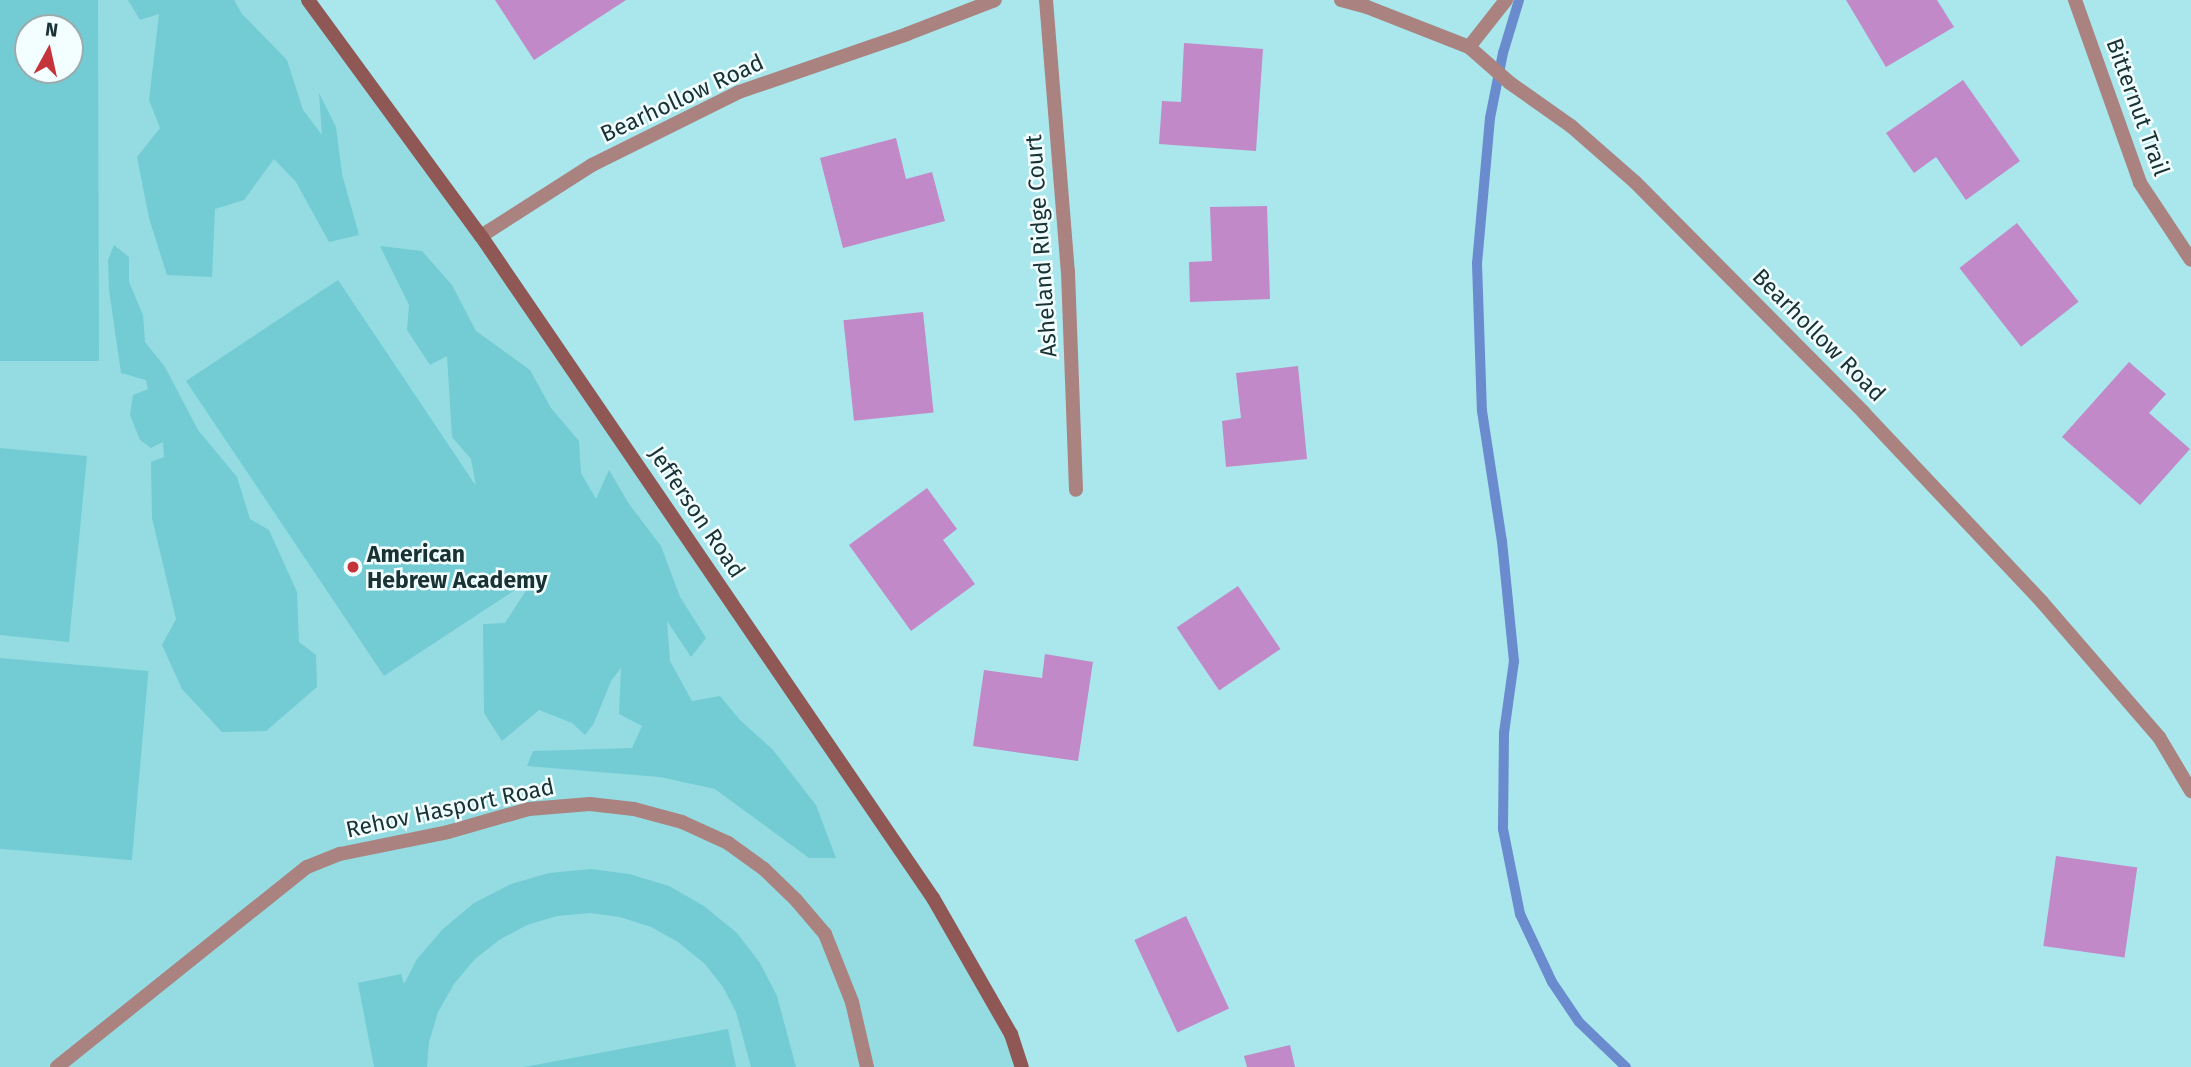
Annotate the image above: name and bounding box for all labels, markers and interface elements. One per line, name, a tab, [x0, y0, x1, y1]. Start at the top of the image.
north arrow	[14, 14, 84, 84]
text: N	[44, 17, 60, 42]
street label: Bitternut Trail	[2100, 34, 2176, 180]
street label: Bearhollow Road	[596, 48, 768, 148]
street label: Asheland Ridge Court	[1019, 134, 1063, 358]
street label: Bearhollow Road	[1747, 263, 1891, 407]
street label: Jefferson Road	[643, 441, 751, 583]
place label: American Hebrew Academy	[367, 540, 547, 594]
marker: American Hebrew Academy	[345, 559, 361, 575]
street label: Rehov Hasport Road	[343, 772, 557, 844]

